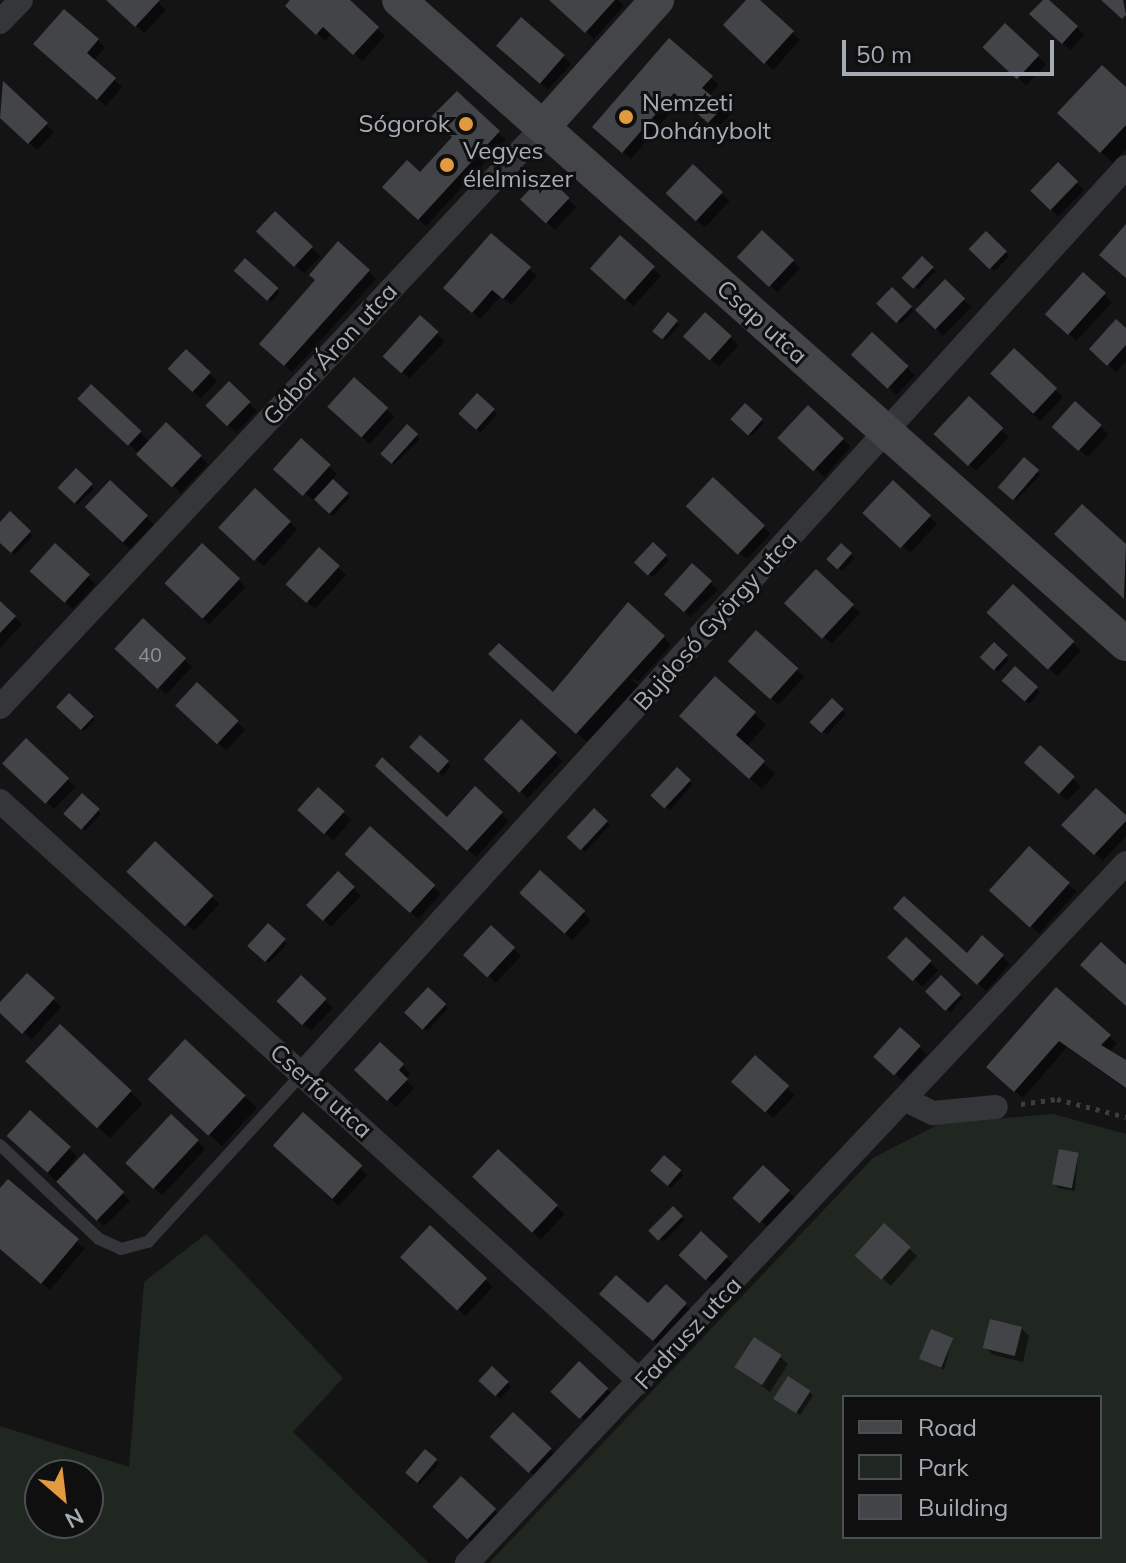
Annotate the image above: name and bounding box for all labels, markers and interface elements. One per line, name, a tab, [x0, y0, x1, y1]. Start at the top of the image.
scale bar	[846, 24, 1058, 74]
text: 50 m	[856, 39, 912, 69]
place label: Nemzeti Dohánybolt	[642, 89, 771, 145]
marker: Nemzeti Dohánybolt	[617, 108, 635, 126]
place label: Sógorok	[359, 110, 450, 138]
marker: Sógorok	[457, 115, 475, 133]
place label: Vegyes élelmiszer	[463, 137, 573, 193]
marker: Vegyes élelmiszer	[438, 156, 456, 174]
street label: Csap utca	[711, 274, 813, 370]
street label: Gábor Áron utca	[257, 277, 403, 431]
street label: Bujdosó György utca	[627, 526, 803, 716]
house number: 40	[138, 642, 162, 666]
street label: Cserfa utca	[264, 1038, 378, 1144]
street label: Fadrusz utca	[629, 1271, 747, 1395]
legend	[842, 1395, 1102, 1539]
text: Road	[918, 1412, 977, 1442]
text: Park	[918, 1452, 969, 1482]
north arrow	[24, 1459, 104, 1539]
text: Building	[918, 1492, 1008, 1522]
text: N	[60, 1502, 88, 1535]

